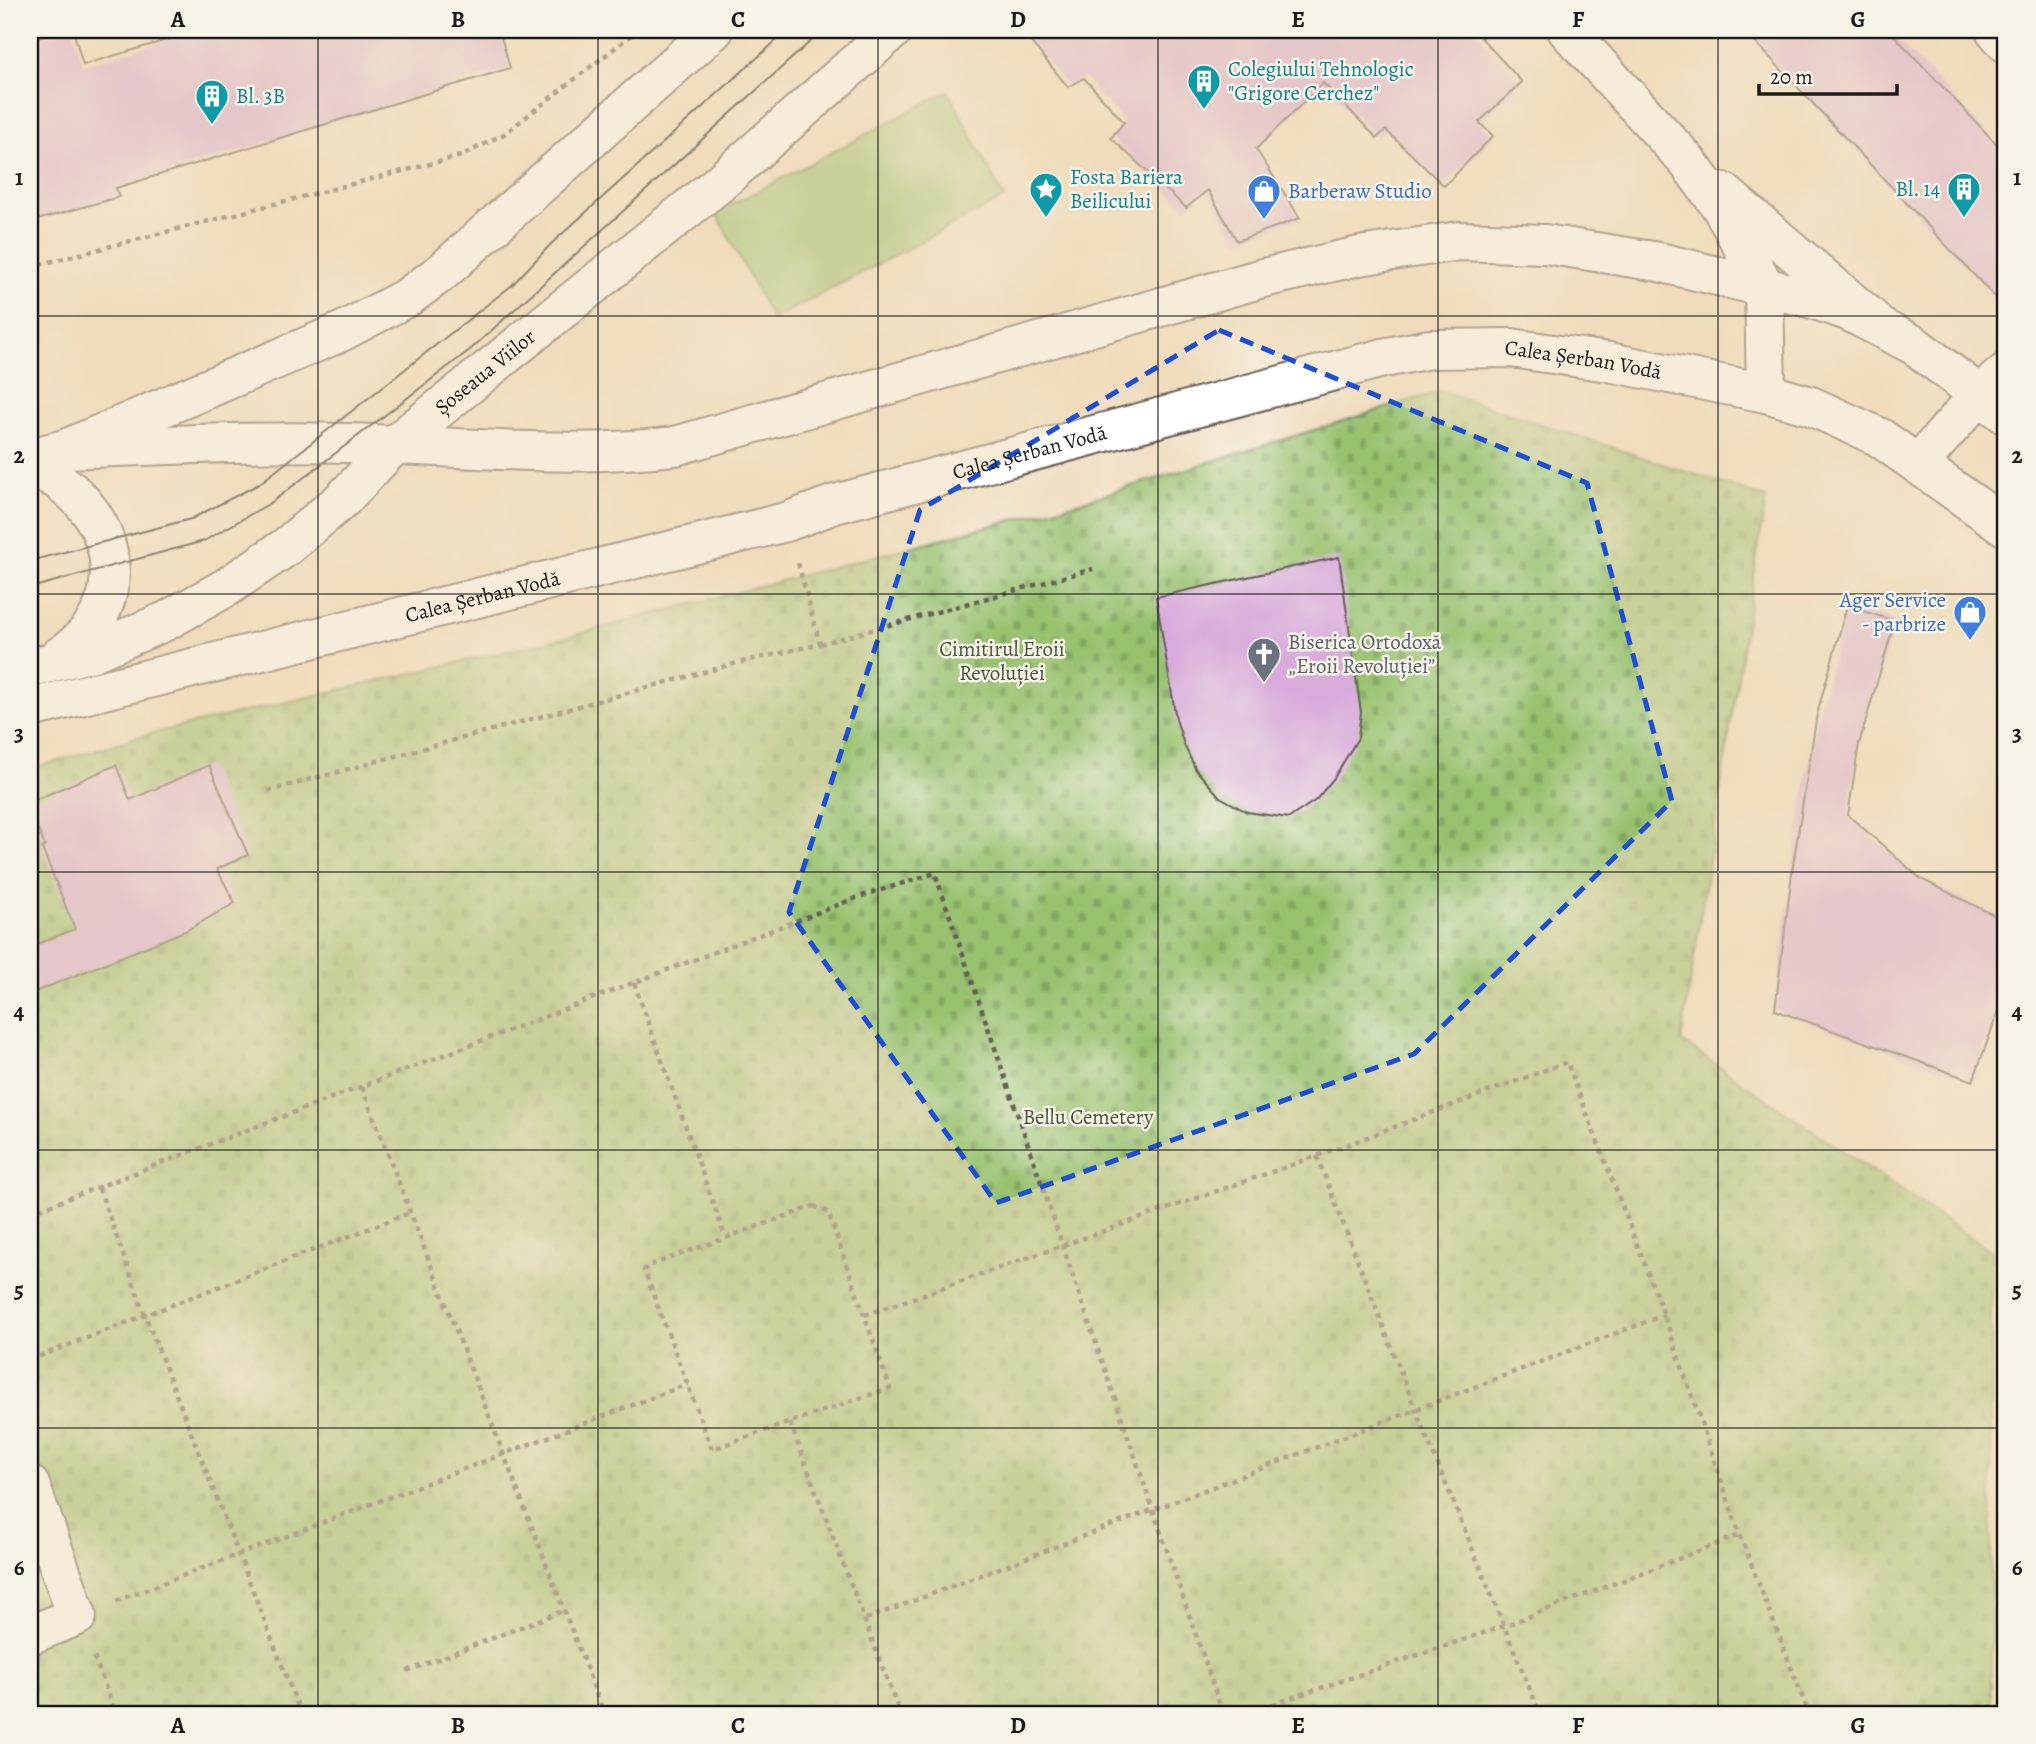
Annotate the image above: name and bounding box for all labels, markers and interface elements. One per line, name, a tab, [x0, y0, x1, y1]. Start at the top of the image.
text: A	[170, 4, 186, 35]
text: B	[451, 4, 465, 35]
text: C	[731, 4, 745, 35]
text: D	[1010, 4, 1026, 35]
text: E	[1291, 4, 1305, 35]
text: F	[1572, 4, 1585, 35]
text: G	[1850, 4, 1866, 35]
scale bar	[1759, 52, 1898, 96]
place label: Colegiului Tehnologic "Grigore Cerchez"	[1228, 55, 1414, 107]
building icon: Colegiului Tehnologic "Grigore Cerchez"	[1185, 62, 1223, 111]
text: 20 m	[1770, 63, 1813, 91]
building icon: Bl. 3B	[193, 77, 231, 126]
place label: Bl. 3B	[236, 82, 285, 110]
text: 1	[15, 162, 23, 193]
text: 1	[2013, 162, 2021, 193]
place label: Fosta Bariera Beilicului	[1070, 163, 1183, 215]
place icon: Fosta Bariera Beilicului	[1027, 170, 1065, 219]
building icon: Bl. 14	[1945, 170, 1983, 219]
shop icon: Barberaw Studio	[1245, 172, 1283, 221]
place label: Bl. 14	[1896, 175, 1940, 203]
place label: Barberaw Studio	[1288, 177, 1432, 205]
street label: Șoseaua Viilor	[429, 323, 541, 421]
street label: Calea Șerban Vodă	[1503, 333, 1664, 386]
street label: Calea Șerban Vodă	[949, 418, 1110, 486]
text: 2	[13, 440, 25, 471]
text: 2	[2011, 440, 2023, 471]
street label: Calea Șerban Vodă	[402, 564, 563, 629]
place label: Ager Service - parbrize	[1839, 586, 1946, 638]
shop icon: Ager Service - parbrize	[1951, 593, 1989, 642]
place label: Biserica Ortodoxă „Eroii Revoluției”	[1288, 628, 1442, 680]
park label: Cimitirul Eroii Revoluției	[939, 635, 1065, 687]
church icon: Biserica Ortodoxă „Eroii Revoluției”	[1245, 635, 1283, 684]
text: 3	[14, 718, 24, 749]
text: 3	[2012, 718, 2022, 749]
text: 4	[14, 996, 25, 1027]
text: 4	[2012, 996, 2023, 1027]
park label: Bellu Cemetery	[1023, 1103, 1154, 1131]
text: 5	[14, 1274, 24, 1305]
text: 5	[2012, 1274, 2022, 1305]
text: 6	[14, 1552, 25, 1583]
text: 6	[2012, 1552, 2023, 1583]
text: A	[170, 1710, 186, 1741]
text: B	[451, 1710, 465, 1741]
text: C	[731, 1710, 745, 1741]
text: D	[1010, 1710, 1026, 1741]
text: E	[1291, 1710, 1305, 1741]
text: F	[1572, 1710, 1585, 1741]
text: G	[1850, 1710, 1866, 1741]

